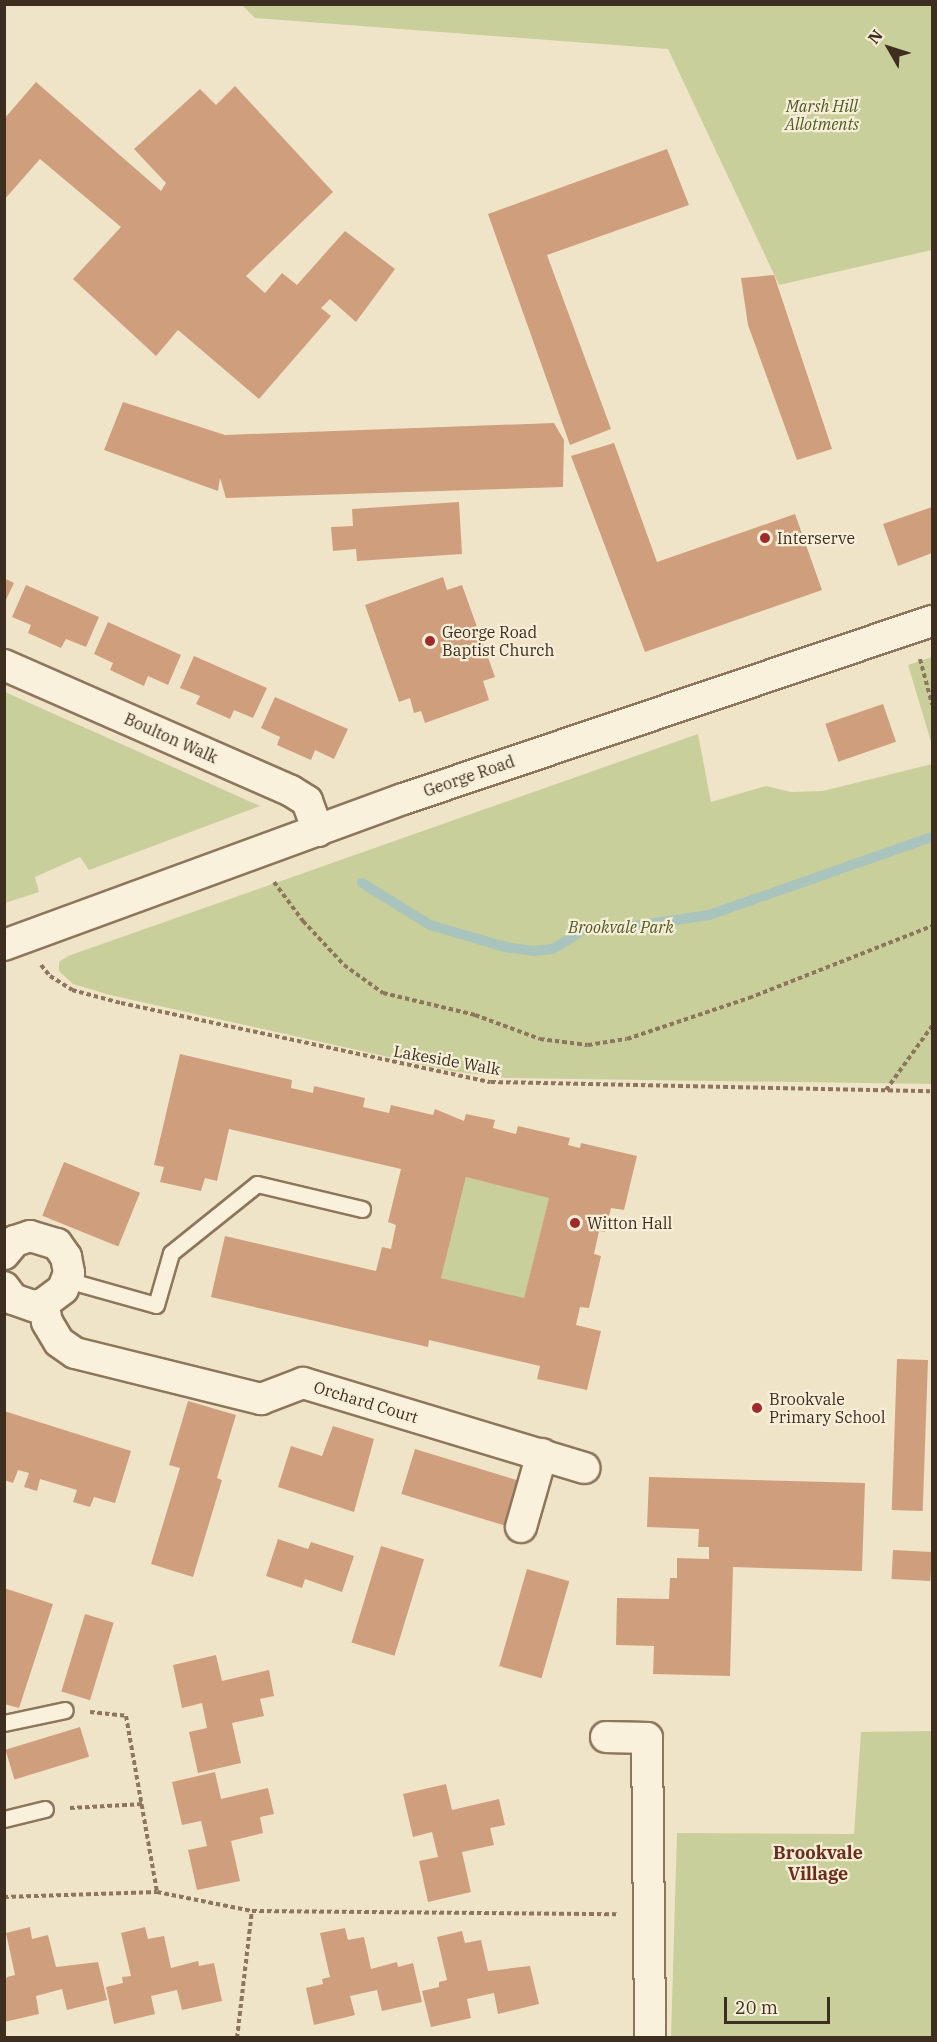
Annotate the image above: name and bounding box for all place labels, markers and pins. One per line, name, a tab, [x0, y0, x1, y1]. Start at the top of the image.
place label: Interserve	[777, 528, 855, 548]
marker: Interserve	[758, 531, 772, 545]
place label: George Road Baptist Church	[442, 622, 555, 660]
marker: George Road Baptist Church	[423, 634, 437, 648]
place label: Witton Hall	[587, 1213, 672, 1233]
marker: Witton Hall	[568, 1216, 582, 1230]
place label: Brookvale Primary School	[769, 1389, 885, 1427]
marker: Brookvale Primary School	[750, 1401, 764, 1415]

